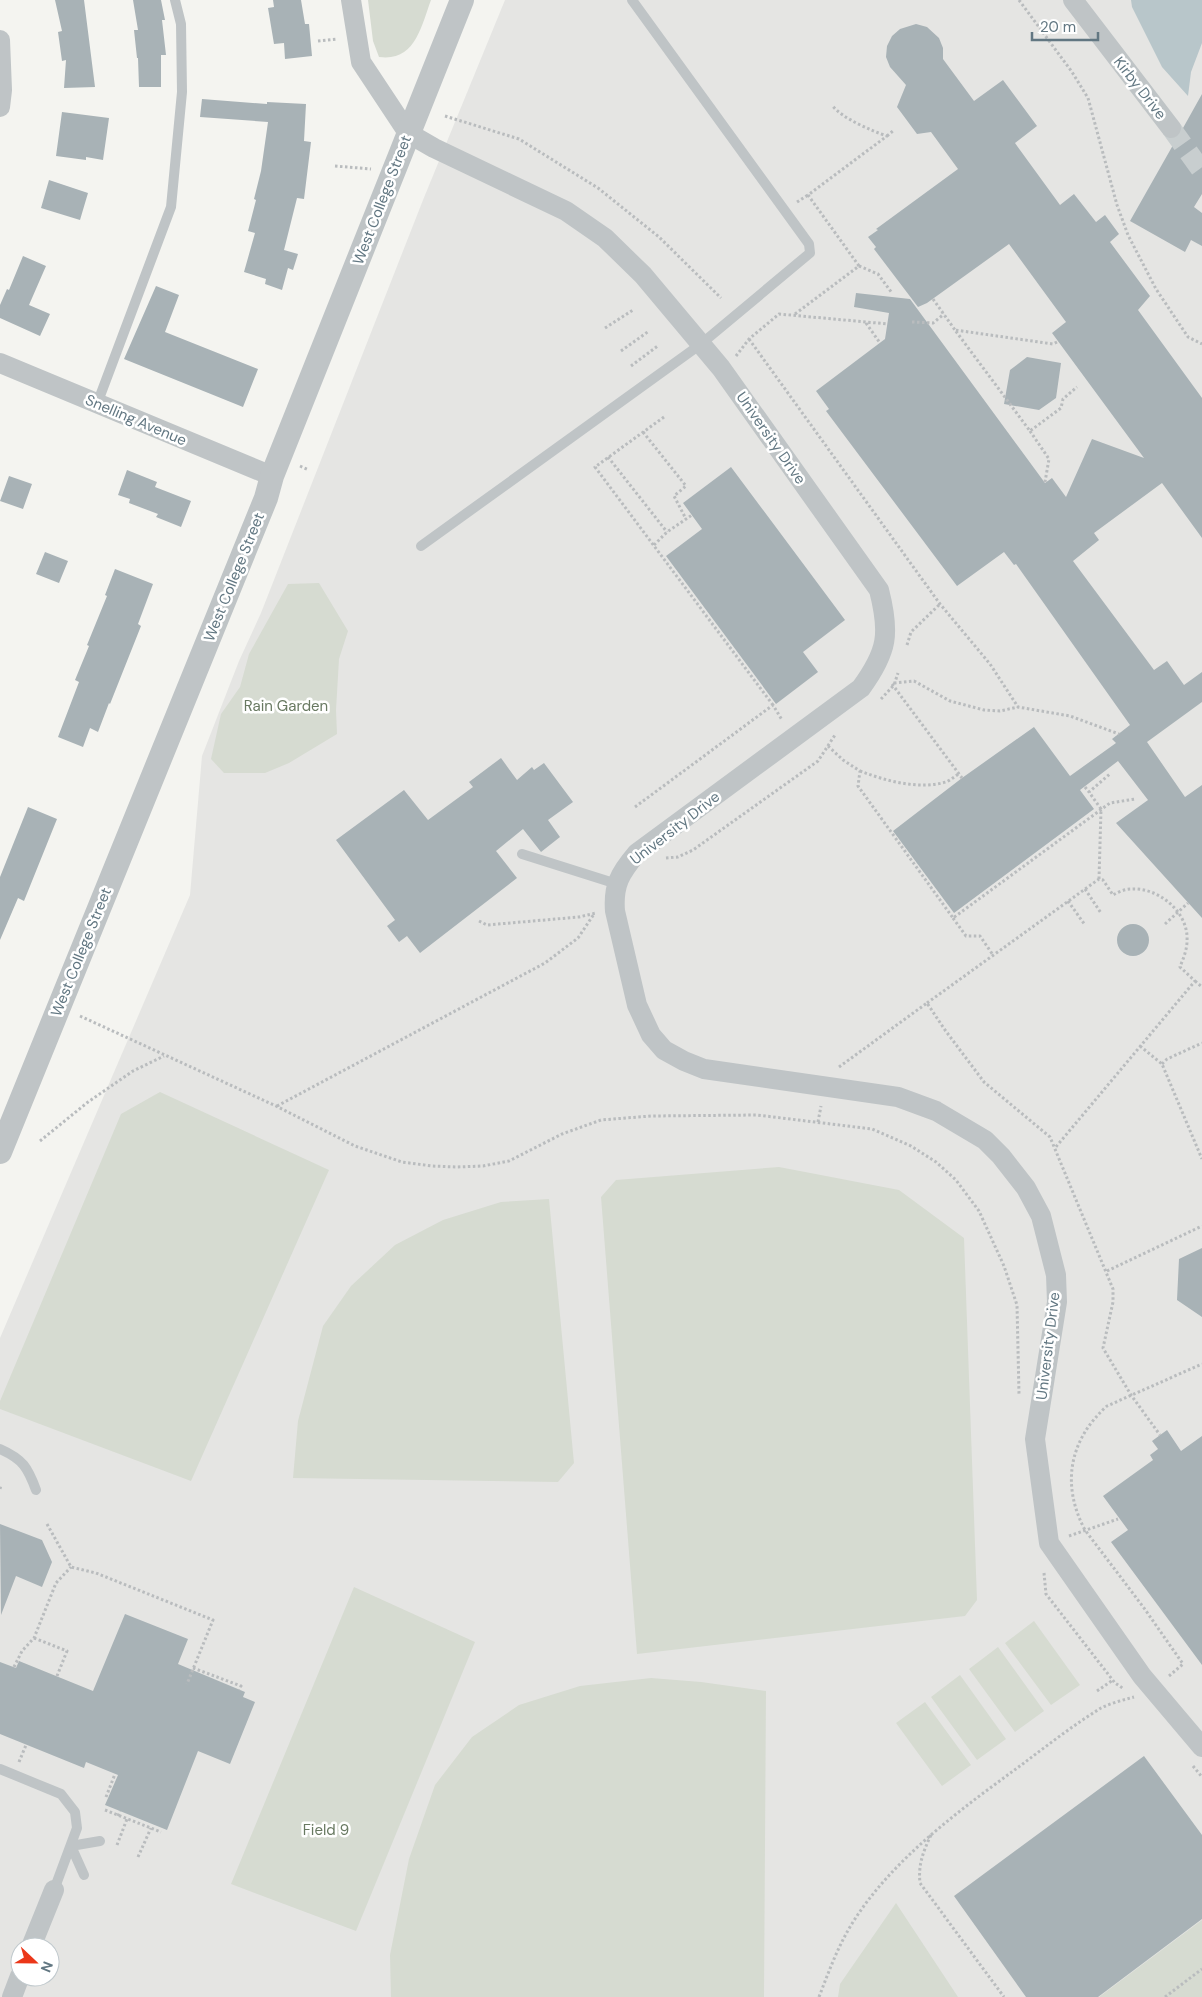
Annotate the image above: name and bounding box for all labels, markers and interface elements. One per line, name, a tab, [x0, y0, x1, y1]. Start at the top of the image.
scale bar	[1032, 10, 1098, 42]
text: 20 m	[1040, 17, 1076, 37]
street label: Kirby Drive	[1109, 52, 1171, 124]
street label: West College Street	[348, 132, 416, 268]
street label: University Drive	[732, 388, 810, 488]
street label: Snelling Avenue	[82, 390, 190, 450]
street label: West College Street	[199, 510, 269, 644]
park label: Rain Garden	[244, 696, 328, 716]
street label: University Drive	[626, 787, 724, 869]
street label: West College Street	[46, 885, 116, 1019]
street label: University Drive	[1031, 1291, 1065, 1401]
park label: Field 9	[303, 1820, 349, 1840]
north arrow	[10, 1937, 60, 1987]
text: N	[37, 1959, 57, 1975]

